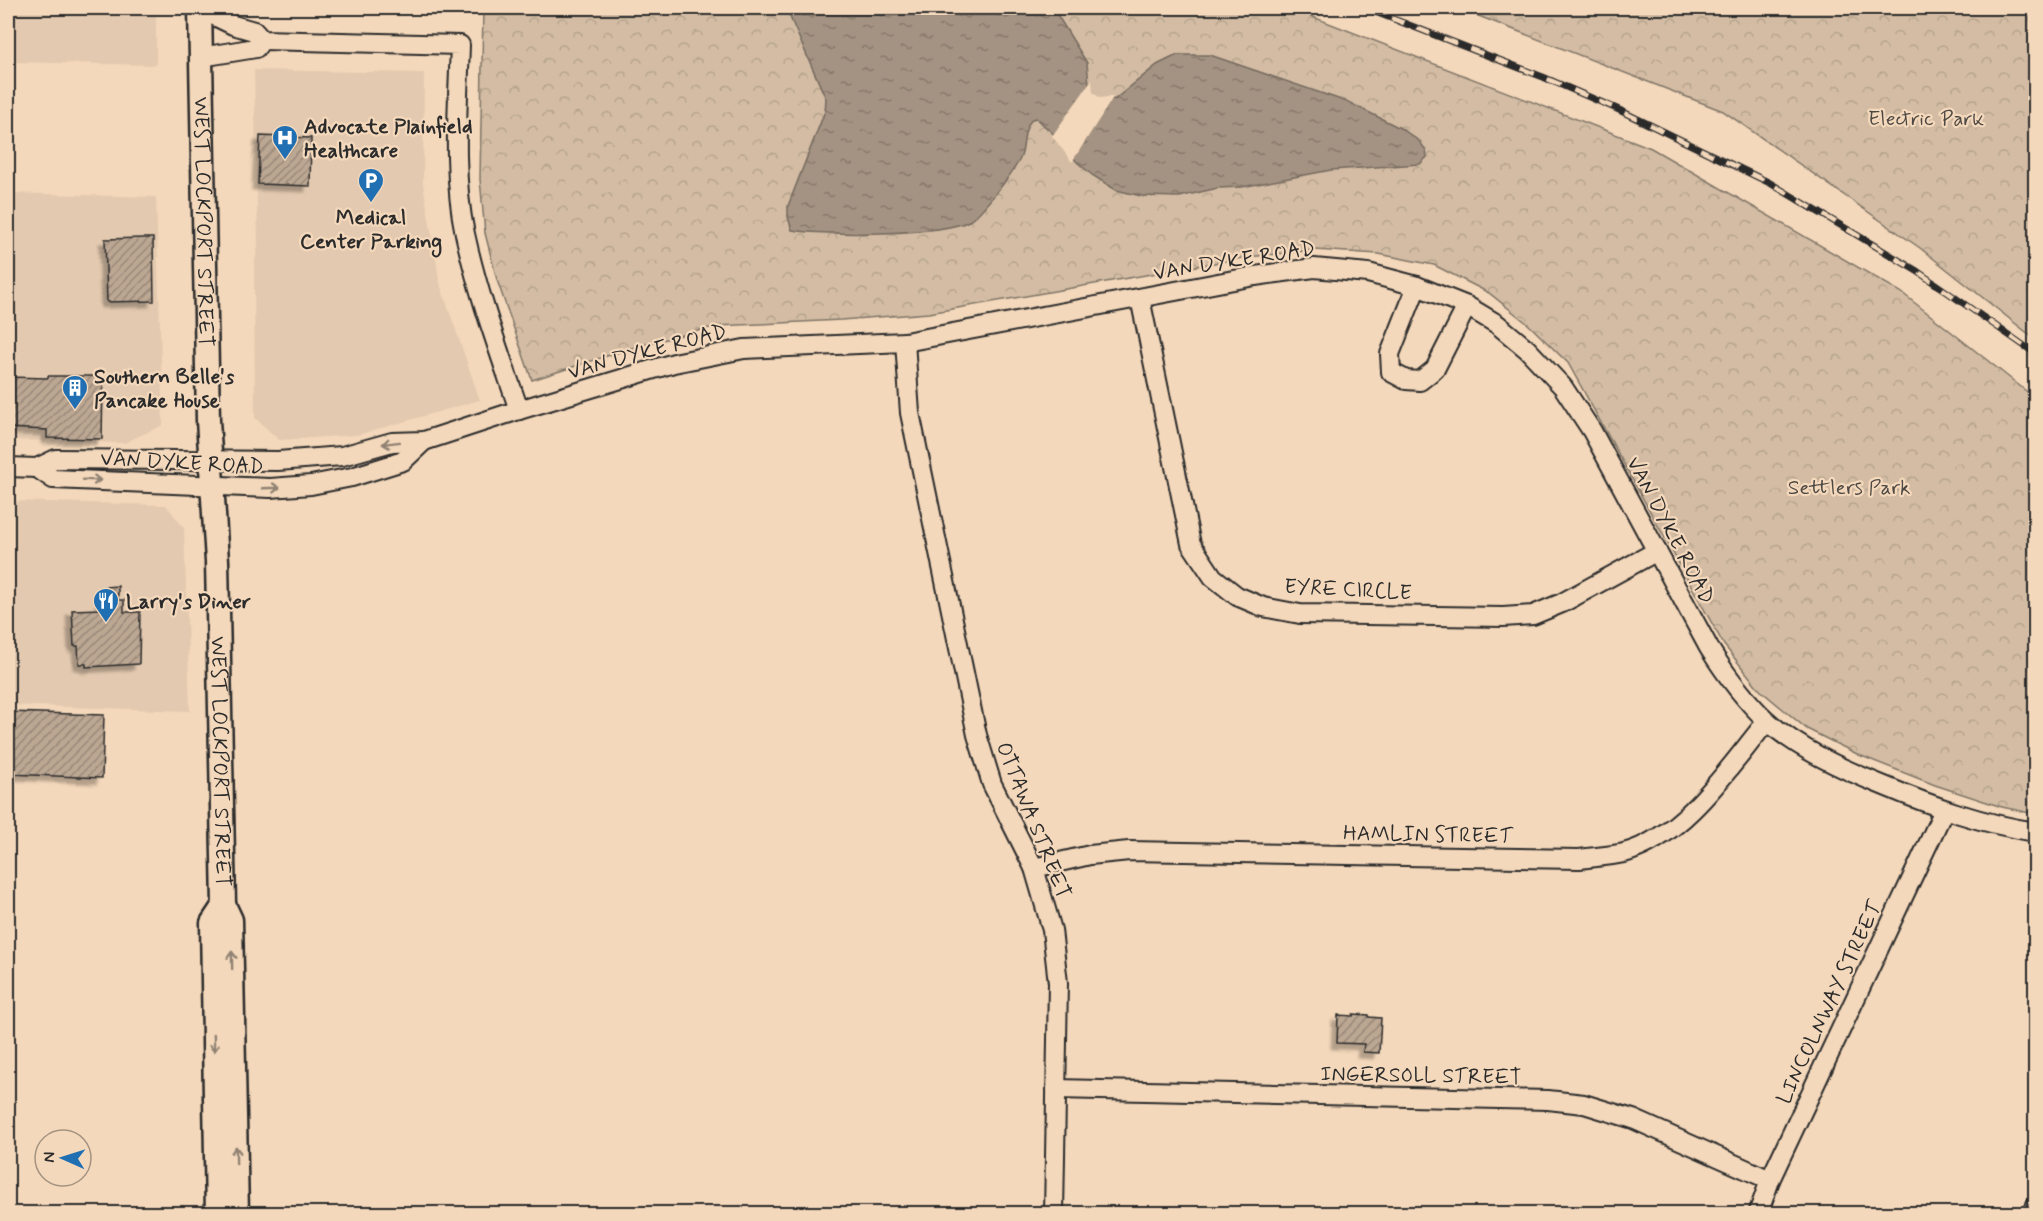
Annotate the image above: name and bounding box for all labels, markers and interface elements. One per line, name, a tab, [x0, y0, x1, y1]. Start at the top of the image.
street label: WEST LOCKPORT STREET	[187, 97, 220, 347]
park label: Electric Park	[1868, 105, 1984, 133]
place label: Advocate Plainfield Healthcare	[304, 113, 472, 165]
hospital icon: Advocate Plainfield Healthcare	[270, 123, 300, 161]
parking icon: Medical Center Parking	[356, 166, 386, 204]
place label: Medical Center Parking	[300, 204, 442, 258]
street label: VAN DYKE ROAD	[1151, 234, 1317, 288]
street label: VAN DYKE ROAD	[565, 317, 730, 387]
place label: Southern Belle's Pancake House	[94, 363, 235, 415]
building icon: Southern Belle's Pancake House	[60, 373, 90, 411]
one-way arrow	[382, 438, 401, 449]
street label: VAN DYKE ROAD	[100, 445, 264, 481]
street label: VAN DYKE ROAD	[1619, 452, 1721, 609]
park label: Settlers Park	[1788, 474, 1910, 502]
one-way arrow	[82, 475, 102, 486]
one-way arrow	[261, 482, 281, 493]
street label: EYRE CIRCLE	[1284, 573, 1412, 607]
restaurant icon: Larry's Diner	[91, 586, 121, 624]
place label: Larry's Diner	[126, 588, 251, 616]
street label: WEST LOCKPORT STREET	[204, 636, 237, 887]
street label: OTTAWA STREET	[989, 738, 1077, 903]
street label: HAMLIN STREET	[1343, 820, 1514, 850]
street label: LINCOLNWAY STREET	[1770, 896, 1890, 1109]
one-way arrow	[226, 951, 238, 971]
one-way arrow	[208, 1033, 220, 1053]
street label: INGERSOLL STREET	[1320, 1060, 1522, 1092]
north arrow	[33, 1128, 93, 1188]
one-way arrow	[230, 1146, 242, 1166]
text: N	[39, 1151, 60, 1163]

